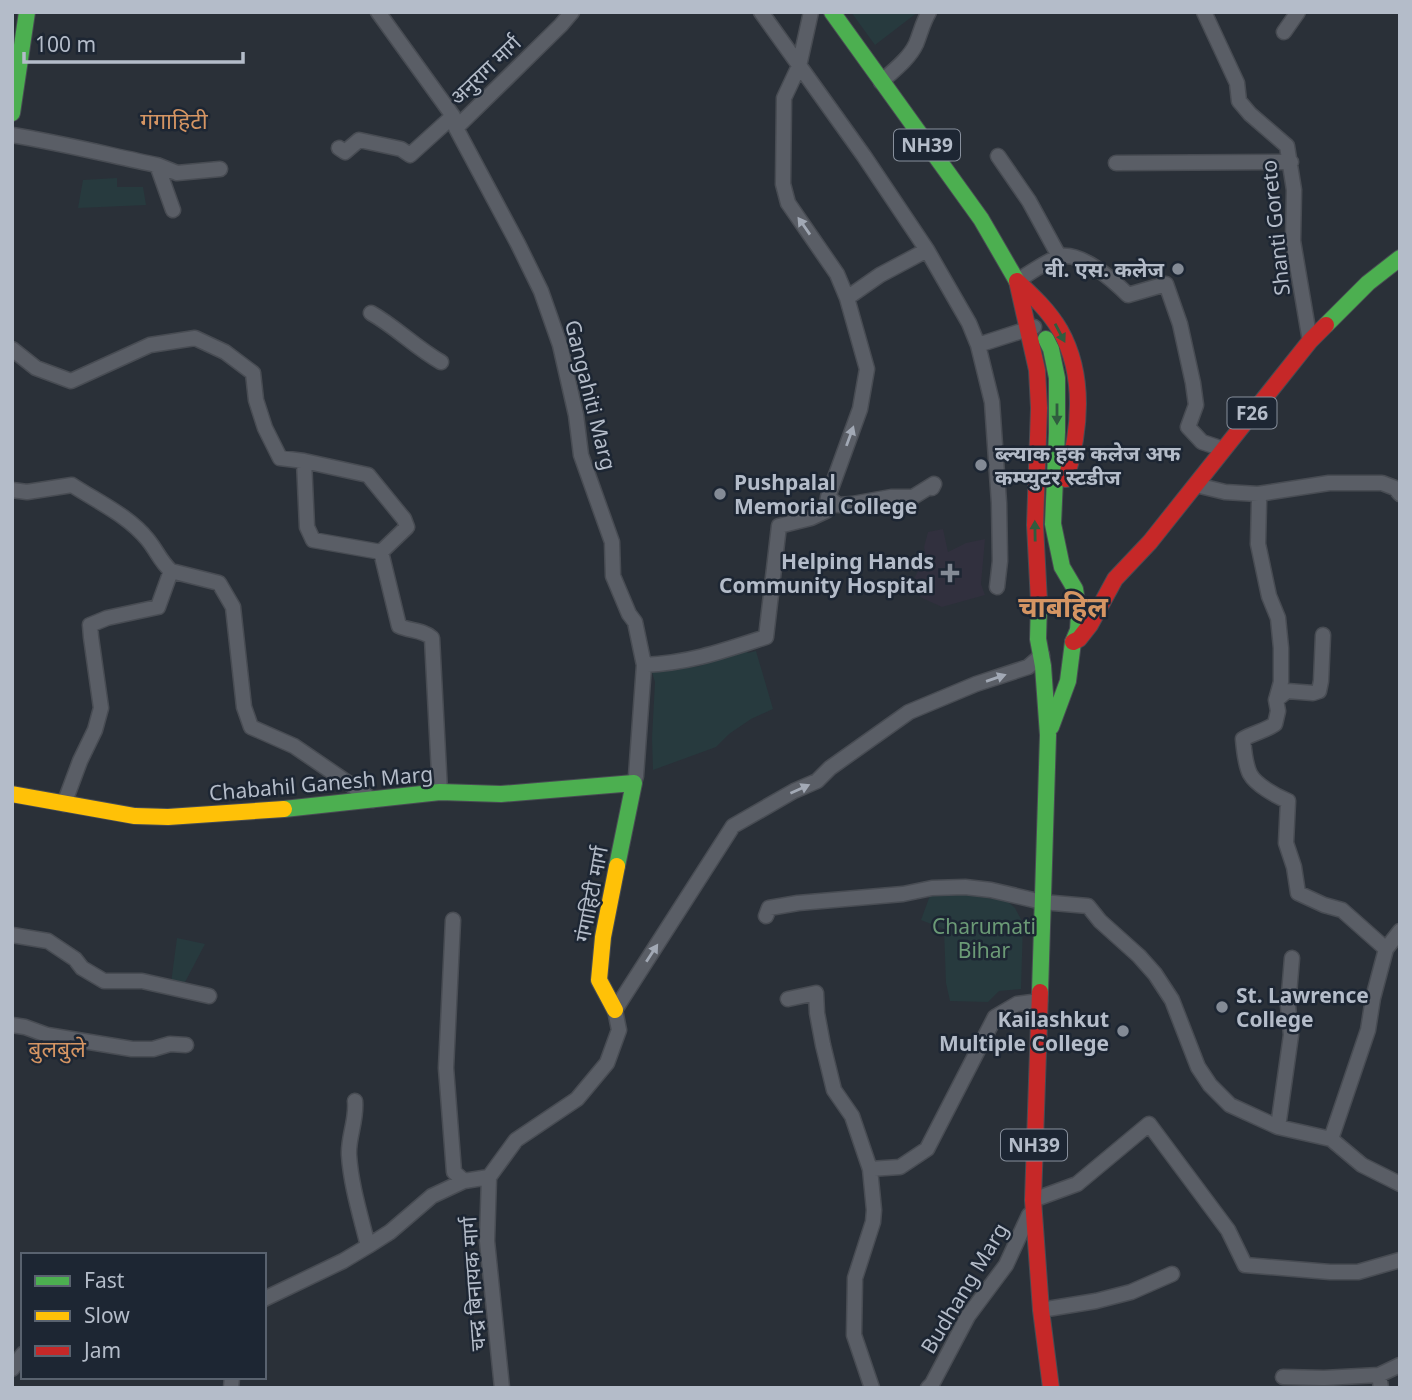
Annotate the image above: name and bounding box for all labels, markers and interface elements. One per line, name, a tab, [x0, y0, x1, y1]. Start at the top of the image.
scale bar	[24, 21, 243, 65]
street label: अनुराग मार्ग	[443, 28, 528, 111]
text: 100 m	[35, 30, 96, 58]
district label: गंगाहिटी	[140, 104, 209, 136]
road number: NH39	[894, 130, 960, 160]
street label: Shanti Goreto	[1254, 159, 1296, 297]
one-way arrow	[797, 217, 811, 235]
place label: वी. एस. कलेज	[1045, 255, 1164, 283]
marker: वी. एस. कलेज	[1170, 261, 1186, 277]
street label: Gangahiti Marg	[559, 317, 623, 473]
one-way arrow	[1054, 324, 1066, 343]
road number: F26	[1228, 398, 1276, 428]
one-way arrow	[1051, 404, 1063, 426]
one-way arrow	[844, 426, 855, 447]
place label: ब्ल्याक हक कलेज अफ कम्प्युटर स्टडीज	[995, 439, 1181, 491]
marker: ब्ल्याक हक कलेज अफ कम्प्युटर स्टडीज	[973, 457, 989, 473]
place label: Pushpalal Memorial College	[734, 468, 917, 520]
marker: Pushpalal Memorial College	[712, 486, 728, 502]
one-way arrow	[1030, 520, 1041, 542]
place label: Helping Hands Community Hospital	[719, 547, 934, 599]
marker: Helping Hands Community Hospital	[940, 563, 960, 583]
district label: चाबहिल	[1018, 587, 1109, 625]
one-way arrow	[986, 672, 1007, 682]
street label: Chabahil Ganesh Marg	[208, 759, 434, 807]
one-way arrow	[790, 783, 810, 795]
street label: गंगाहिटी मार्ग	[568, 843, 614, 944]
park label: Charumati Bihar	[932, 912, 1036, 964]
one-way arrow	[646, 943, 659, 963]
place label: St. Lawrence College	[1236, 981, 1369, 1033]
marker: St. Lawrence College	[1214, 999, 1230, 1015]
place label: Kailashkut Multiple College	[939, 1005, 1109, 1057]
marker: Kailashkut Multiple College	[1115, 1023, 1131, 1039]
district label: बुलबुले	[28, 1032, 86, 1064]
road number: NH39	[1001, 1130, 1067, 1161]
street label: चन्द्र बिनायक मार्ग	[454, 1215, 492, 1352]
street label: Budhang Marg	[914, 1217, 1014, 1359]
legend	[21, 1253, 266, 1379]
text: Fast	[84, 1266, 125, 1294]
text: Slow	[84, 1301, 130, 1329]
text: Jam	[82, 1336, 121, 1364]

